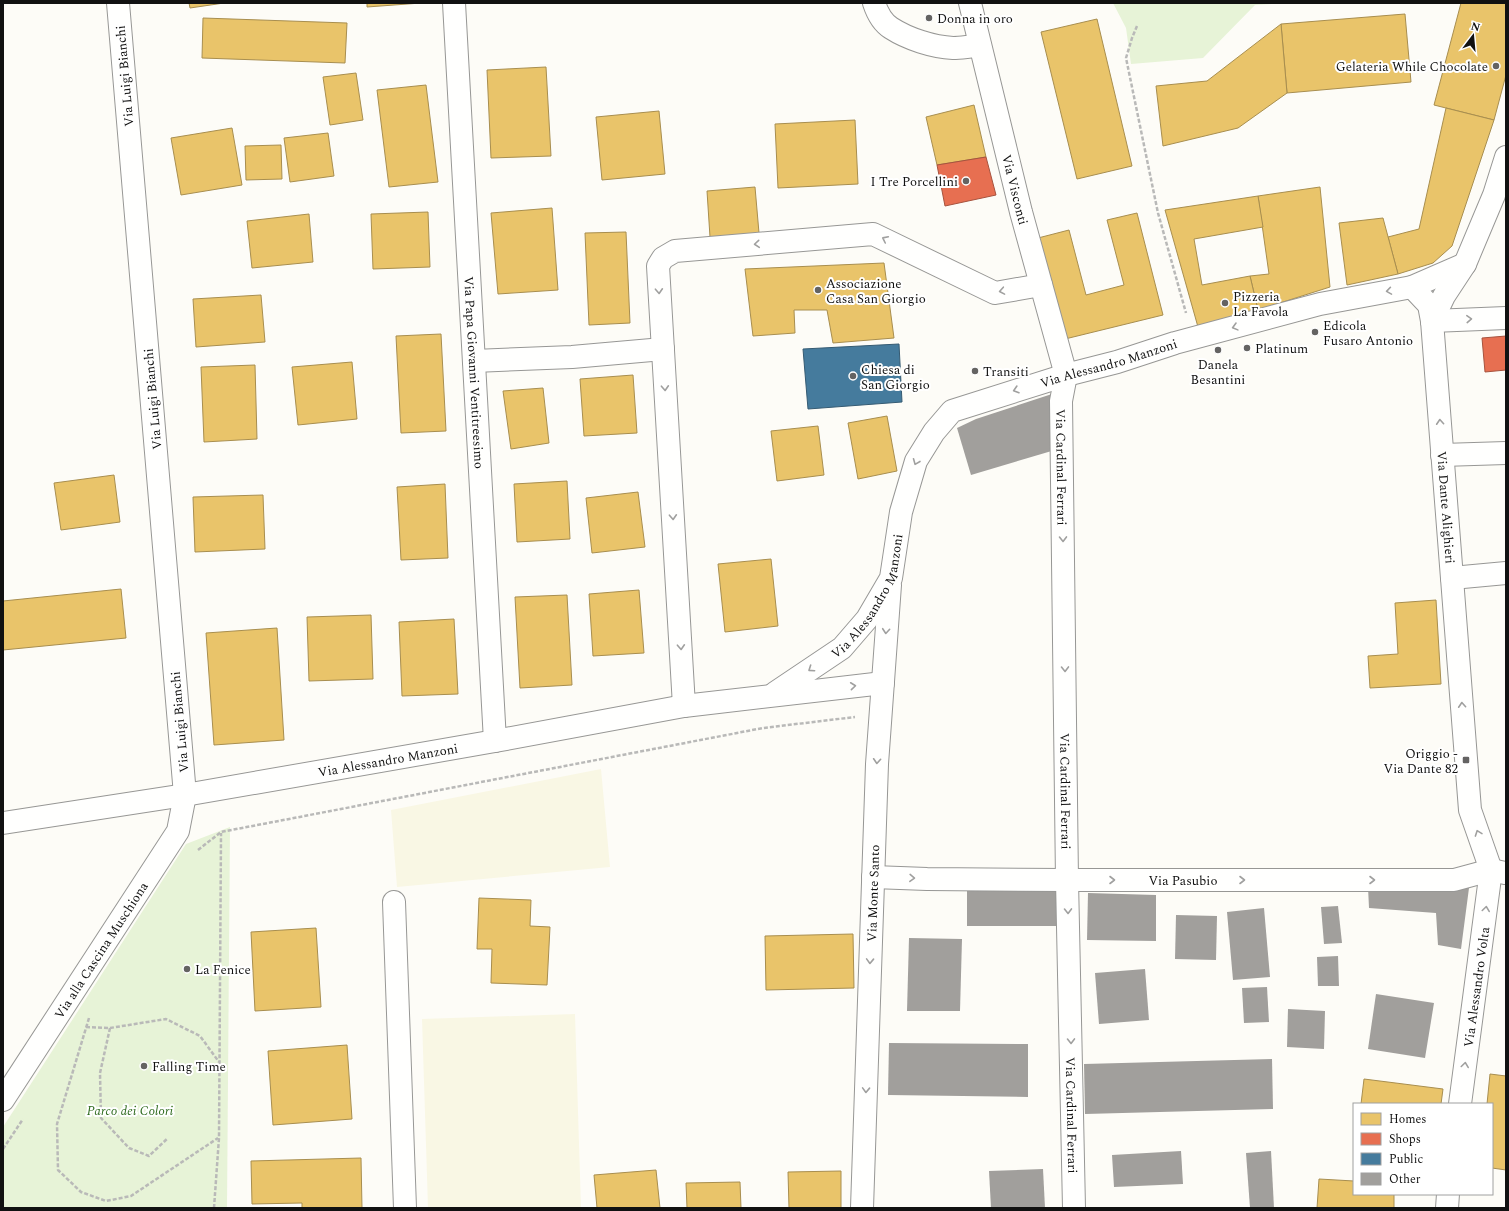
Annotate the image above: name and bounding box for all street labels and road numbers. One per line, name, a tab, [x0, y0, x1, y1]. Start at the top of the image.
street label: Via Luigi Bianchi	[111, 24, 139, 127]
street label: Via Visconti	[996, 152, 1033, 227]
street label: Via Papa Giovanni Ventitreesimo	[458, 276, 489, 469]
street label: Via Alessandro Manzoni	[1038, 334, 1180, 394]
street label: Via Luigi Bianchi	[139, 347, 167, 450]
street label: Via Cardinal Ferrari	[1050, 409, 1072, 526]
street label: Via Dante Alighieri	[1431, 450, 1460, 565]
street label: Via Alessandro Manzoni	[827, 533, 909, 664]
street label: Via Luigi Bianchi	[166, 670, 194, 773]
street label: Via Cardinal Ferrari	[1054, 733, 1076, 850]
street label: Via Alessandro Manzoni	[316, 739, 460, 783]
street label: Via Monte Santo	[862, 844, 885, 942]
street label: Via Pasubio	[1148, 871, 1217, 891]
street label: Via alla Cascina Muschiona	[49, 878, 154, 1023]
street label: Via Alessandro Volta	[1459, 925, 1495, 1049]
street label: Via Cardinal Ferrari	[1060, 1057, 1082, 1174]

